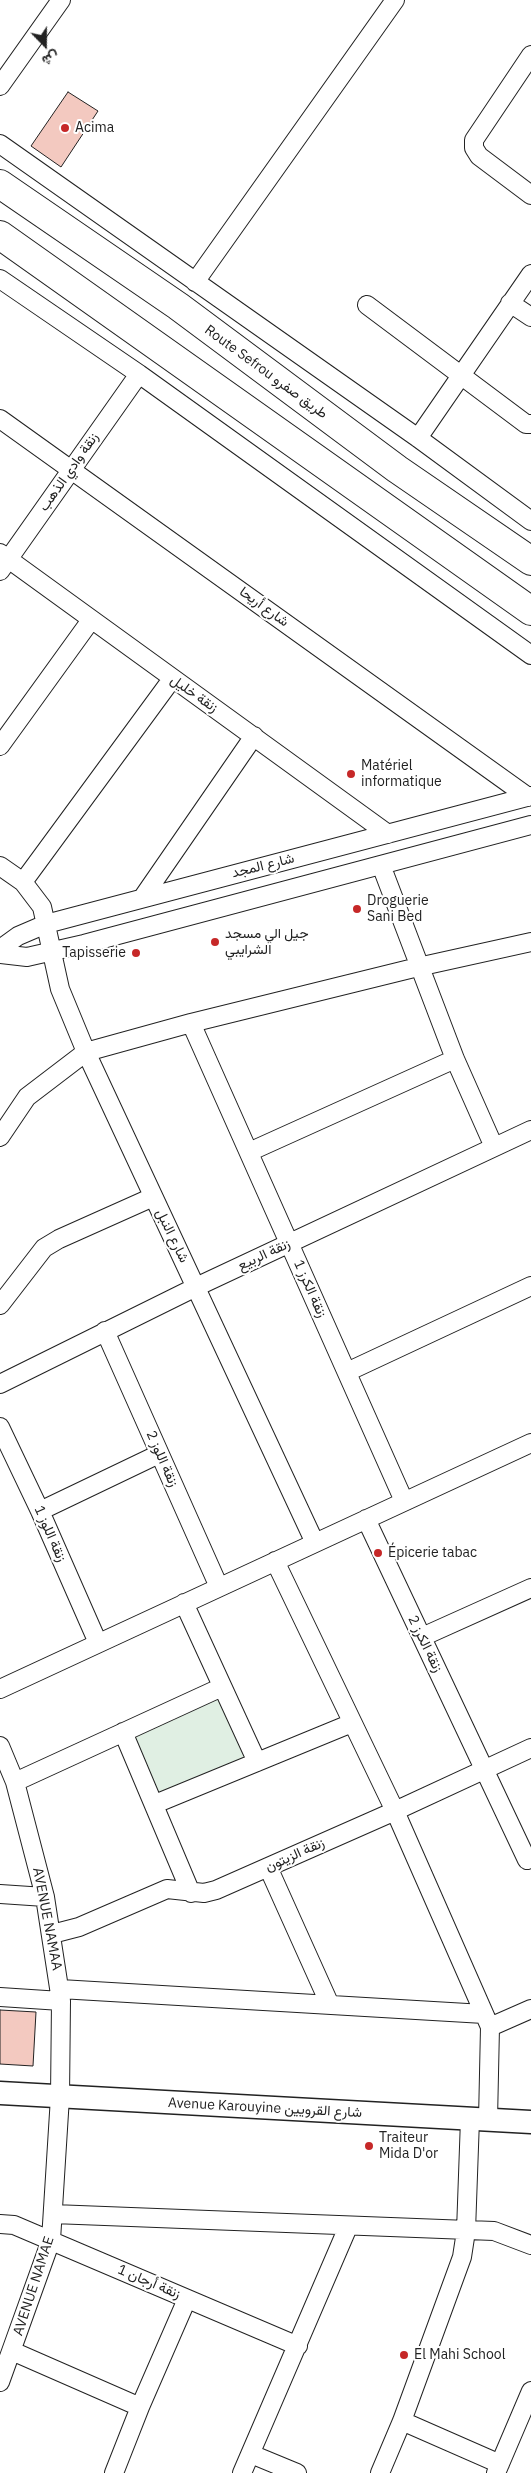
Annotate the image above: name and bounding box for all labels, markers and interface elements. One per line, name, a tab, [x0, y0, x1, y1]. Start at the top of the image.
north arrow	[20, 20, 70, 70]
text: ش	[39, 47, 62, 70]
place label: Acima	[75, 120, 114, 136]
marker: Acima	[59, 122, 71, 134]
street label: Route Sefrou طريق صفرو	[201, 322, 331, 422]
street label: زنقة وادي الذهب	[36, 429, 102, 515]
street label: شارع أريحا	[236, 583, 292, 631]
street label: زنقة خليل	[167, 672, 221, 716]
place label: Matériel informatique	[361, 758, 442, 790]
marker: Matériel informatique	[345, 768, 357, 780]
street label: شارع المجد	[230, 850, 296, 882]
place label: Droguerie Sani Bed	[367, 893, 429, 926]
marker: Droguerie Sani Bed	[351, 903, 363, 915]
place label: جيل الي مسجد الشرايبي	[225, 926, 309, 959]
marker: جيل الي مسجد الشرايبي	[209, 936, 221, 948]
place label: Tapisserie	[62, 945, 126, 961]
marker: Tapisserie	[130, 947, 142, 959]
street label: شارع النبل	[152, 1206, 192, 1266]
street label: زنقة الربيع	[235, 1236, 293, 1274]
street label: زنقة الكرز 1	[290, 1258, 330, 1320]
street label: زنقة اللوز 2	[142, 1428, 182, 1490]
street label: زنقة اللوز 1	[30, 1503, 70, 1565]
place label: Épicerie tabac	[388, 1545, 477, 1561]
marker: Épicerie tabac	[372, 1547, 384, 1559]
street label: زنقة الكرز 2	[404, 1613, 446, 1675]
street label: زنقة الزيتون	[263, 1834, 327, 1876]
street label: AVENUE NAMAA	[29, 1866, 65, 1972]
street label: Avenue Karouyine شارع القرويين	[168, 2095, 362, 2121]
place label: Traiteur Mida D'or	[379, 2130, 438, 2162]
marker: Traiteur Mida D'or	[363, 2140, 375, 2152]
street label: AVENUE NAMAE	[10, 2234, 58, 2338]
street label: زنقة أرجان 1	[115, 2261, 183, 2303]
place label: El Mahi School	[414, 2347, 505, 2363]
marker: El Mahi School	[398, 2349, 410, 2361]

